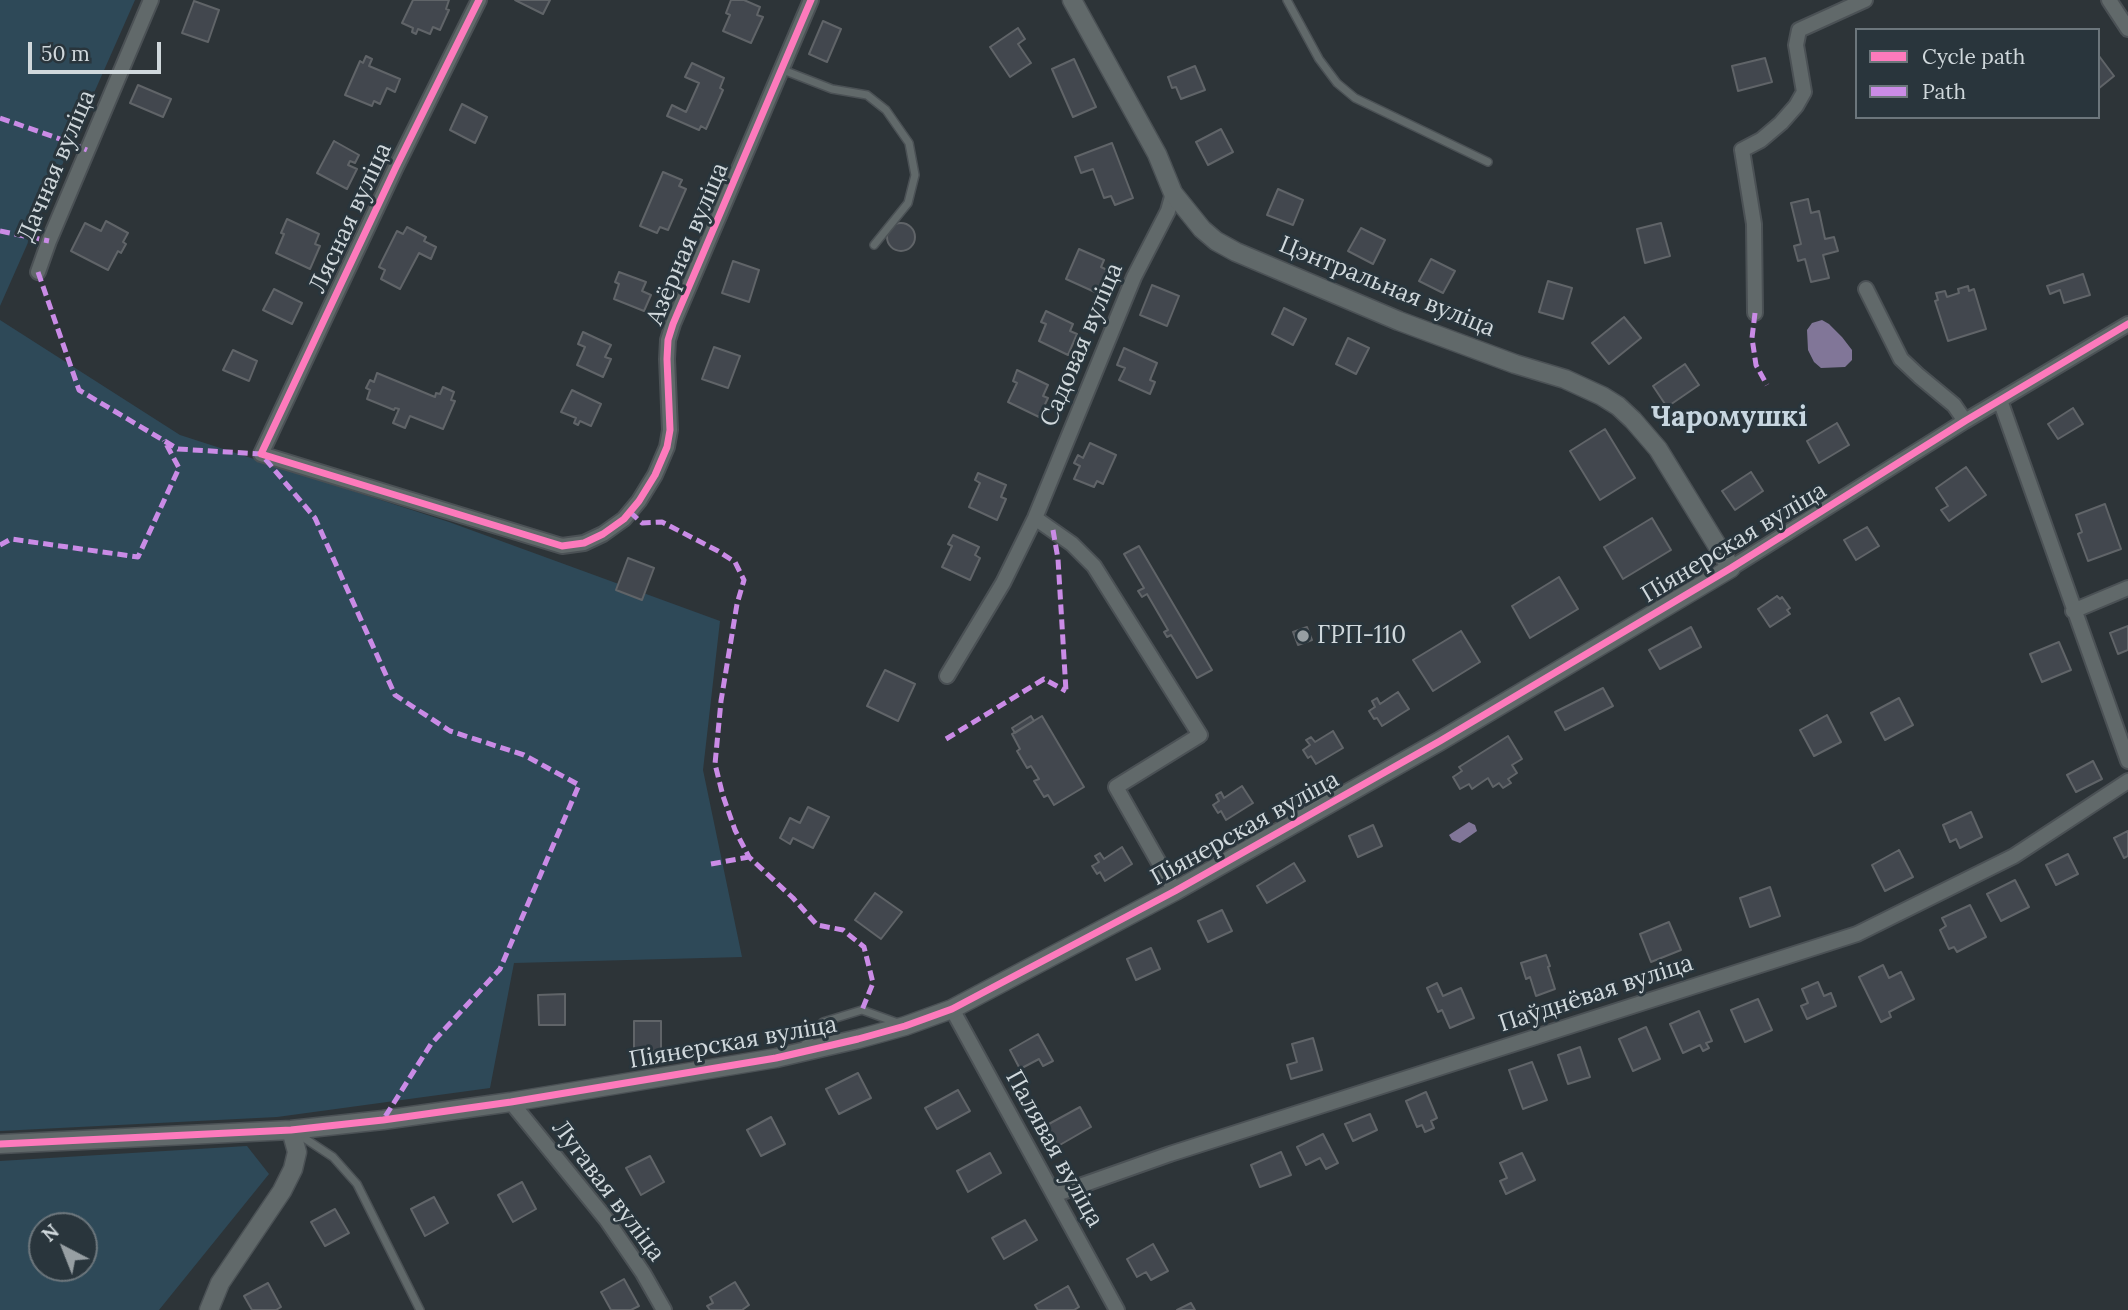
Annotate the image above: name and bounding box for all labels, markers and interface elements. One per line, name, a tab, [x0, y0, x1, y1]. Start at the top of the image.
scale bar	[32, 28, 164, 72]
legend	[1855, 28, 2100, 119]
text: 50 m	[41, 40, 90, 67]
text: Cycle path	[1922, 43, 2025, 70]
text: Path	[1922, 78, 1966, 105]
street label: Дачная вуліца	[12, 86, 102, 246]
street label: Лясная вуліца	[304, 138, 398, 298]
street label: Азёрная вуліца	[641, 159, 735, 329]
street label: Цэнтральная вуліца	[1275, 230, 1499, 344]
street label: Садовая вуліца	[1035, 259, 1129, 431]
district label: Чаромушкі	[1651, 401, 1807, 435]
street label: Піянерская вуліца	[1636, 476, 1832, 610]
place label: ГРП-110	[1317, 622, 1406, 650]
marker: ГРП-110	[1295, 628, 1311, 644]
street label: Піянерская вуліца	[1146, 765, 1344, 893]
street label: Паўднёвая вуліца	[1495, 949, 1697, 1039]
street label: Піянерская вуліца	[627, 1011, 839, 1075]
street label: Палявая вуліца	[999, 1065, 1109, 1233]
street label: Лугавая вуліца	[546, 1115, 670, 1267]
north arrow	[28, 1212, 98, 1282]
text: N	[37, 1219, 64, 1247]

